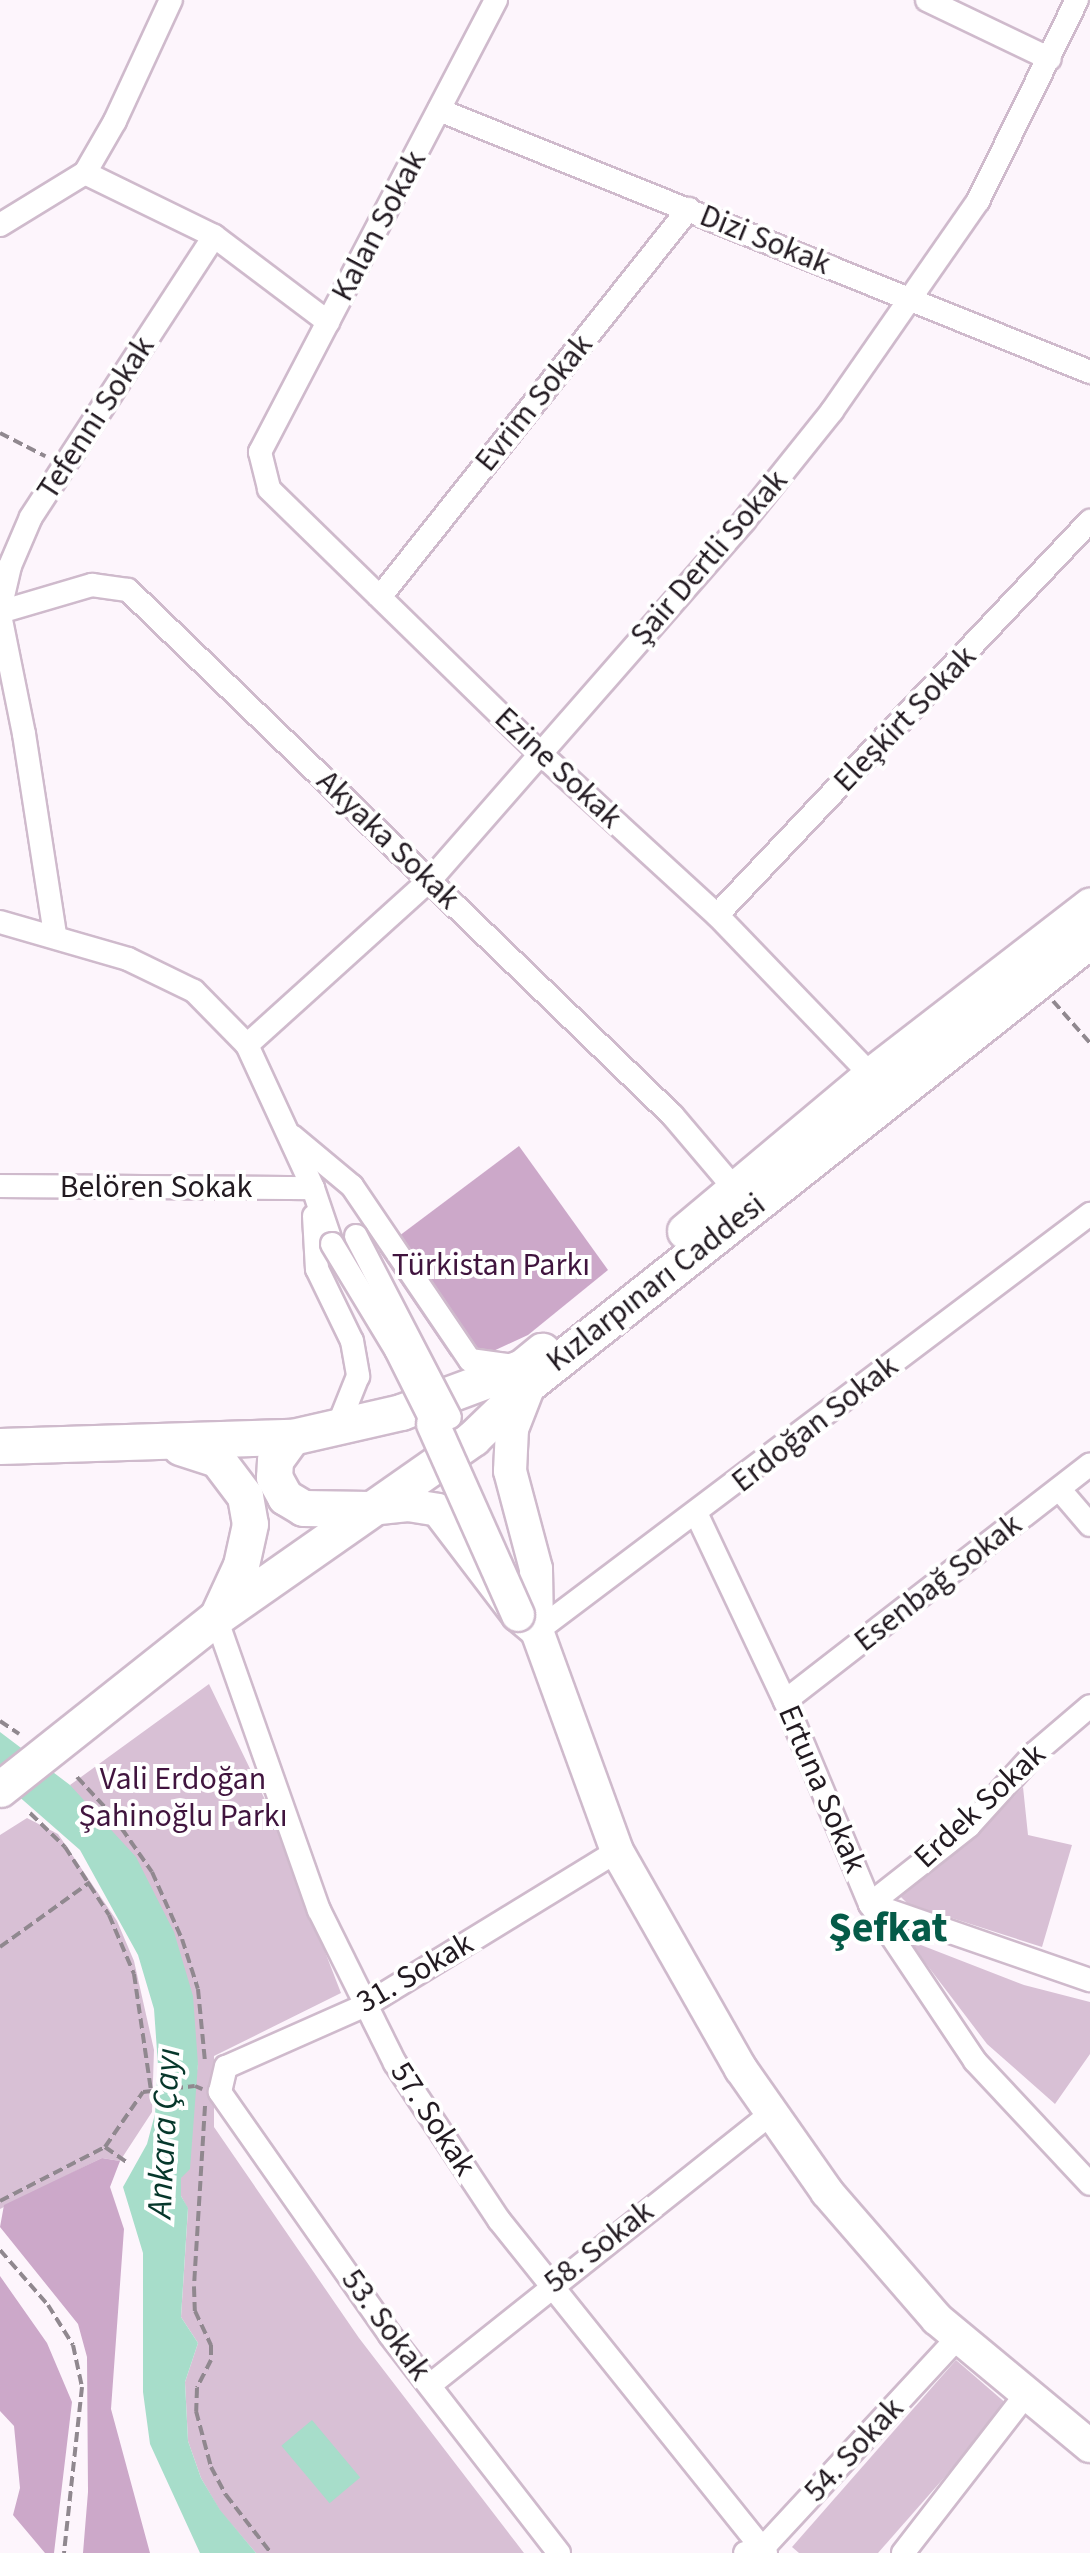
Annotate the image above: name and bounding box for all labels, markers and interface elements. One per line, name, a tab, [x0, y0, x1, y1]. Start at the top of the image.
street label: Kalan Sokak	[323, 144, 435, 308]
street label: Dizi Sokak	[694, 196, 836, 284]
street label: Evrim Sokak	[467, 327, 601, 479]
street label: Tefenni Sokak	[29, 329, 163, 507]
street label: Şair Dertli Sokak	[622, 462, 796, 654]
street label: Eleşkirt Sokak	[826, 638, 984, 800]
street label: Ezine Sokak	[486, 699, 630, 837]
street label: Akyaka Sokak	[309, 762, 467, 918]
street label: Belören Sokak	[60, 1168, 252, 1206]
street label: Kızlarpınarı Caddesi	[539, 1186, 773, 1380]
park label: Türkistan Parkı	[392, 1246, 590, 1284]
street label: Erdoğan Sokak	[724, 1347, 906, 1501]
street label: Esenbağ Sokak	[847, 1506, 1029, 1660]
street label: Ertuna Sokak	[770, 1700, 874, 1878]
street label: Erdek Sokak	[906, 1736, 1054, 1876]
park label: Vali Erdoğan Şahinoğlu Parkı	[78, 1761, 288, 1836]
district label: Şefkat	[828, 1903, 948, 1953]
street label: 31. Sokak	[350, 1924, 480, 2022]
water label: Ankara Çayı	[139, 2047, 189, 2219]
street label: 57. Sokak	[382, 2055, 484, 2183]
street label: 58. Sokak	[537, 2192, 661, 2302]
street label: 53. Sokak	[333, 2262, 439, 2388]
street label: 54. Sokak	[796, 2390, 912, 2510]

